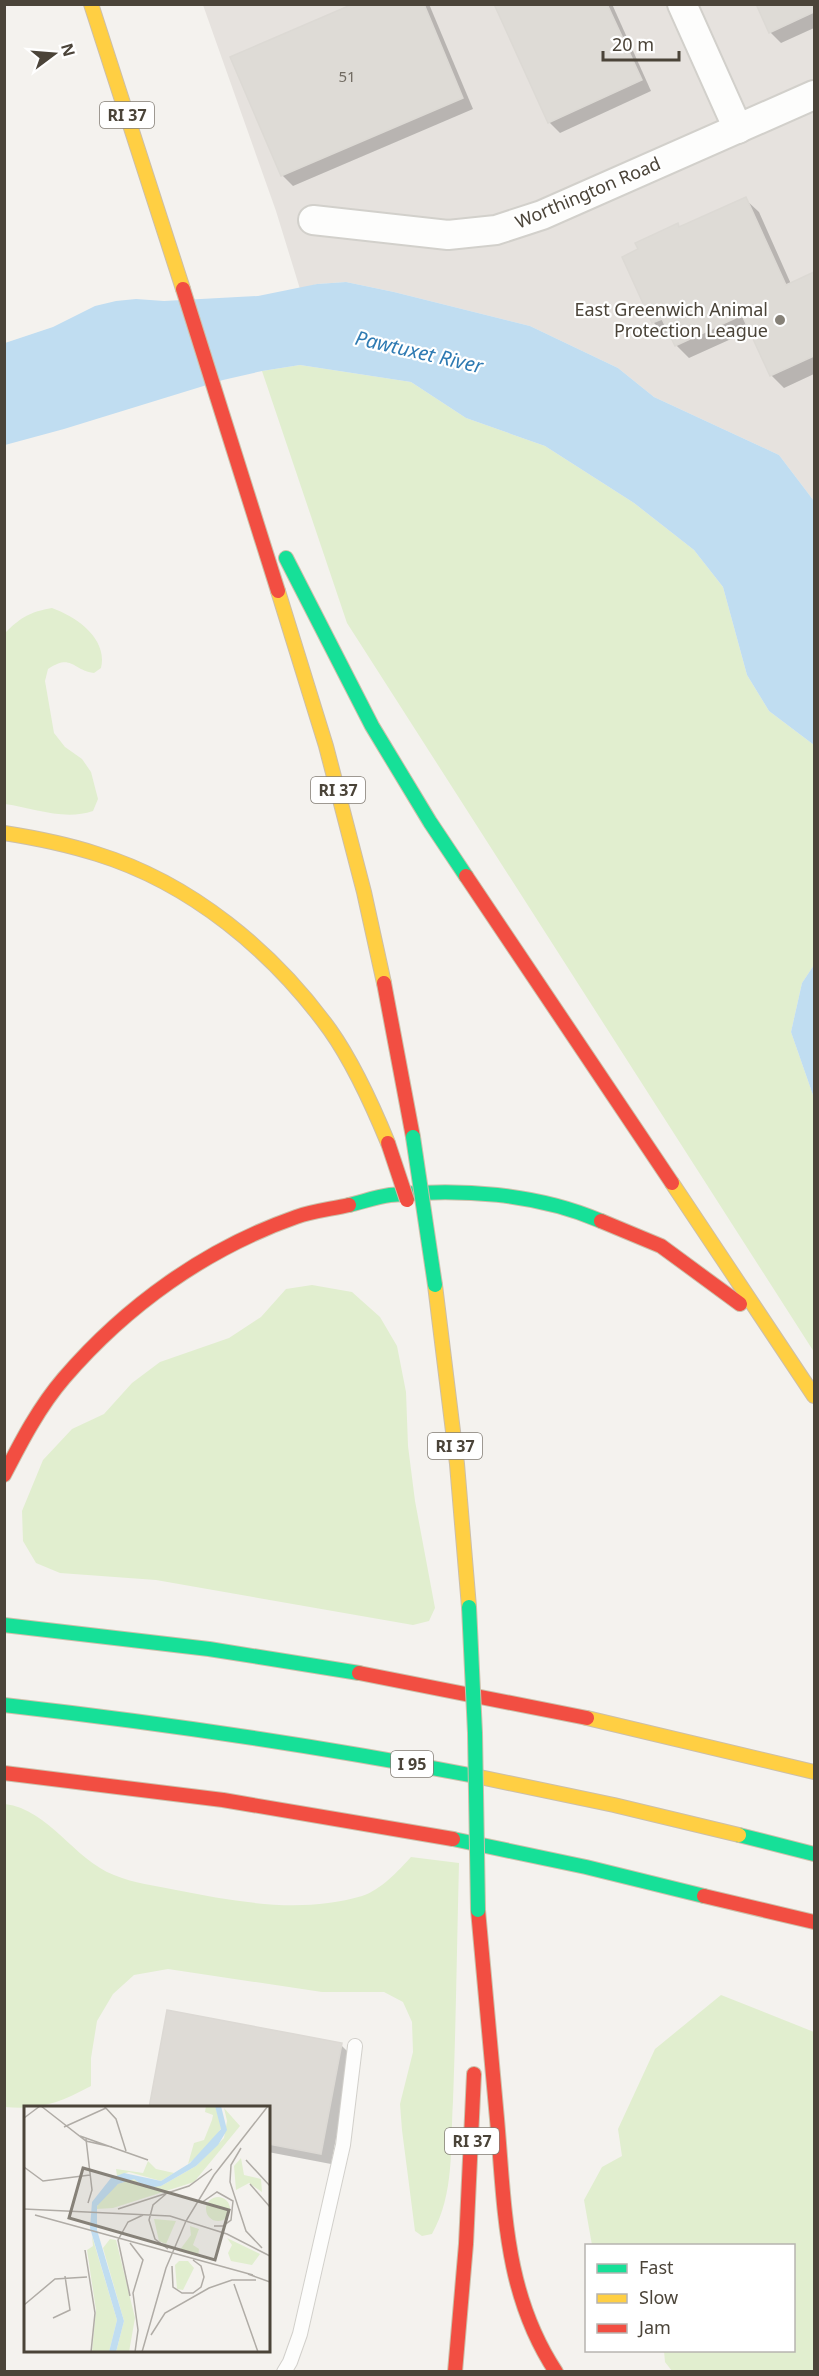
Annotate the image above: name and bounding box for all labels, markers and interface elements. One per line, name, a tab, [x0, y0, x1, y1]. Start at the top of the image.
north arrow	[24, 24, 84, 84]
scale bar	[603, 24, 680, 62]
text: 20 m	[612, 32, 654, 56]
text: N	[56, 41, 81, 59]
house number: 51	[338, 66, 356, 86]
road number: RI 37	[100, 102, 154, 128]
street label: Worthington Road	[511, 151, 664, 234]
place label: East Greenwich Animal Protection League	[574, 297, 768, 342]
marker: East Greenwich Animal Protection League	[773, 313, 787, 327]
water label: Pawtuxet River	[353, 324, 487, 380]
road number: RI 37	[311, 777, 365, 803]
road number: RI 37	[428, 1433, 482, 1459]
road number: I 95	[391, 1751, 433, 1777]
inset map	[24, 2106, 270, 2352]
road number: RI 37	[445, 2128, 499, 2154]
legend	[585, 2244, 795, 2352]
text: Fast	[639, 2255, 674, 2279]
text: Slow	[639, 2285, 678, 2309]
text: Jam	[637, 2315, 671, 2339]

